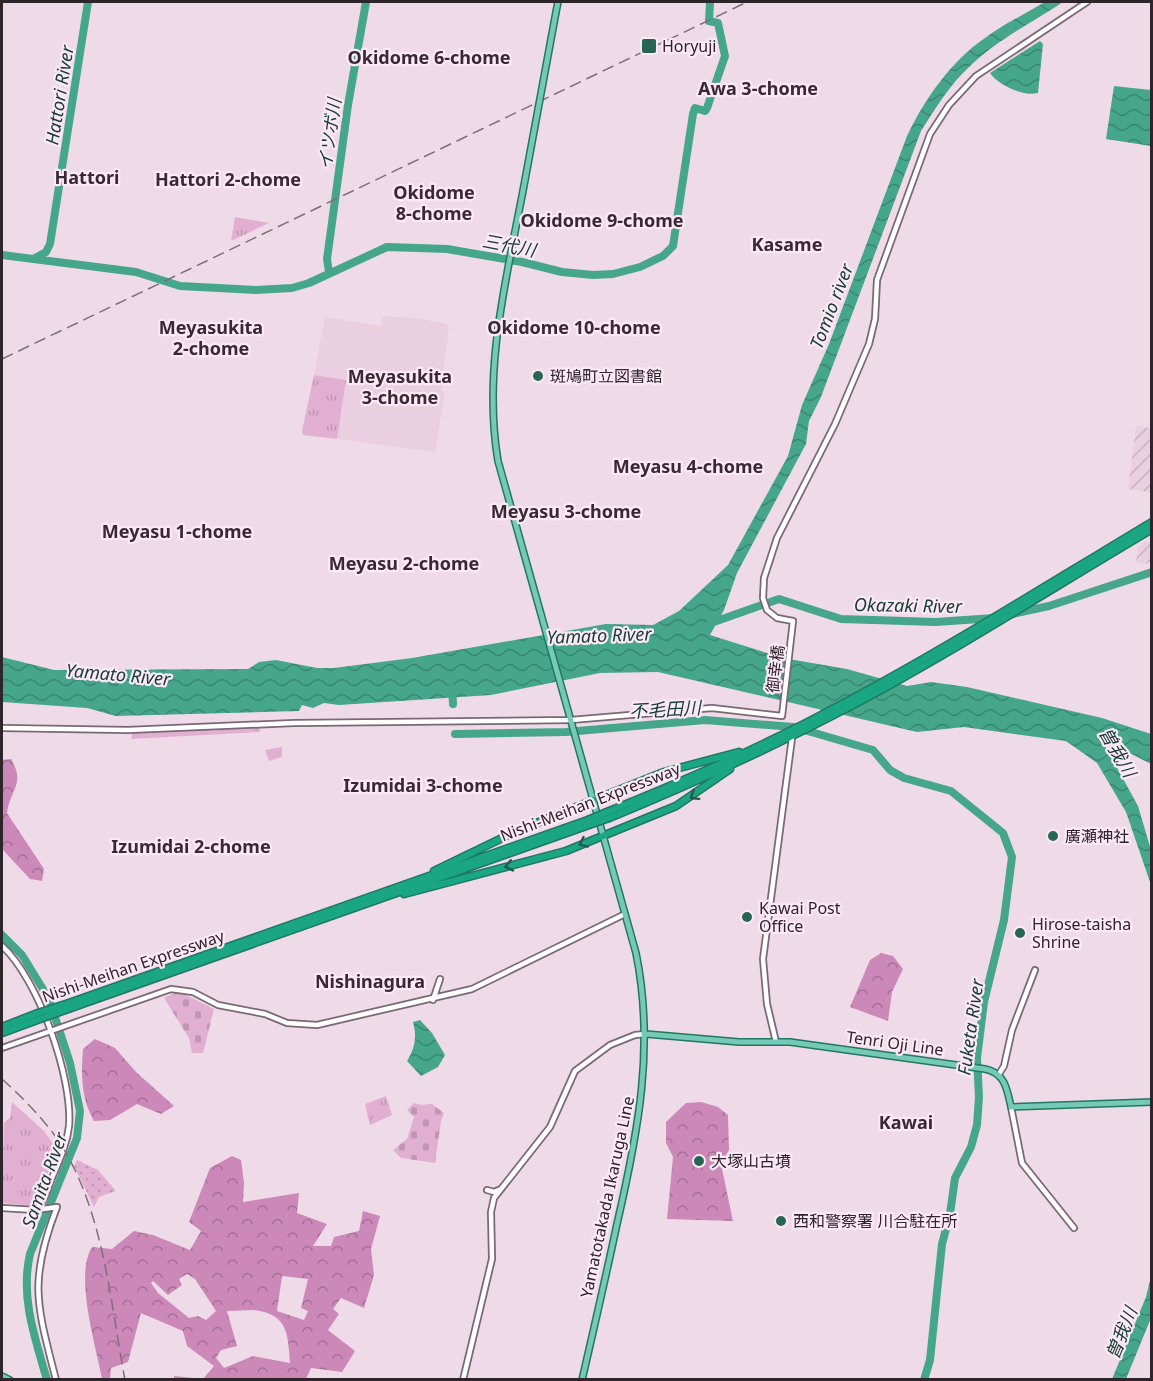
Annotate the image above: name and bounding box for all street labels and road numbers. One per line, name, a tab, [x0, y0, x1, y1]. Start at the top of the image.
street label: 御幸橋	[761, 644, 789, 694]
street label: Nishi-Meihan Expressway	[497, 757, 684, 847]
street label: Nishi-Meihan Expressway	[39, 924, 228, 1008]
street label: Tenri Oji Line	[845, 1025, 945, 1061]
street label: Yamatotakada Ikaruga Line	[575, 1094, 639, 1300]

